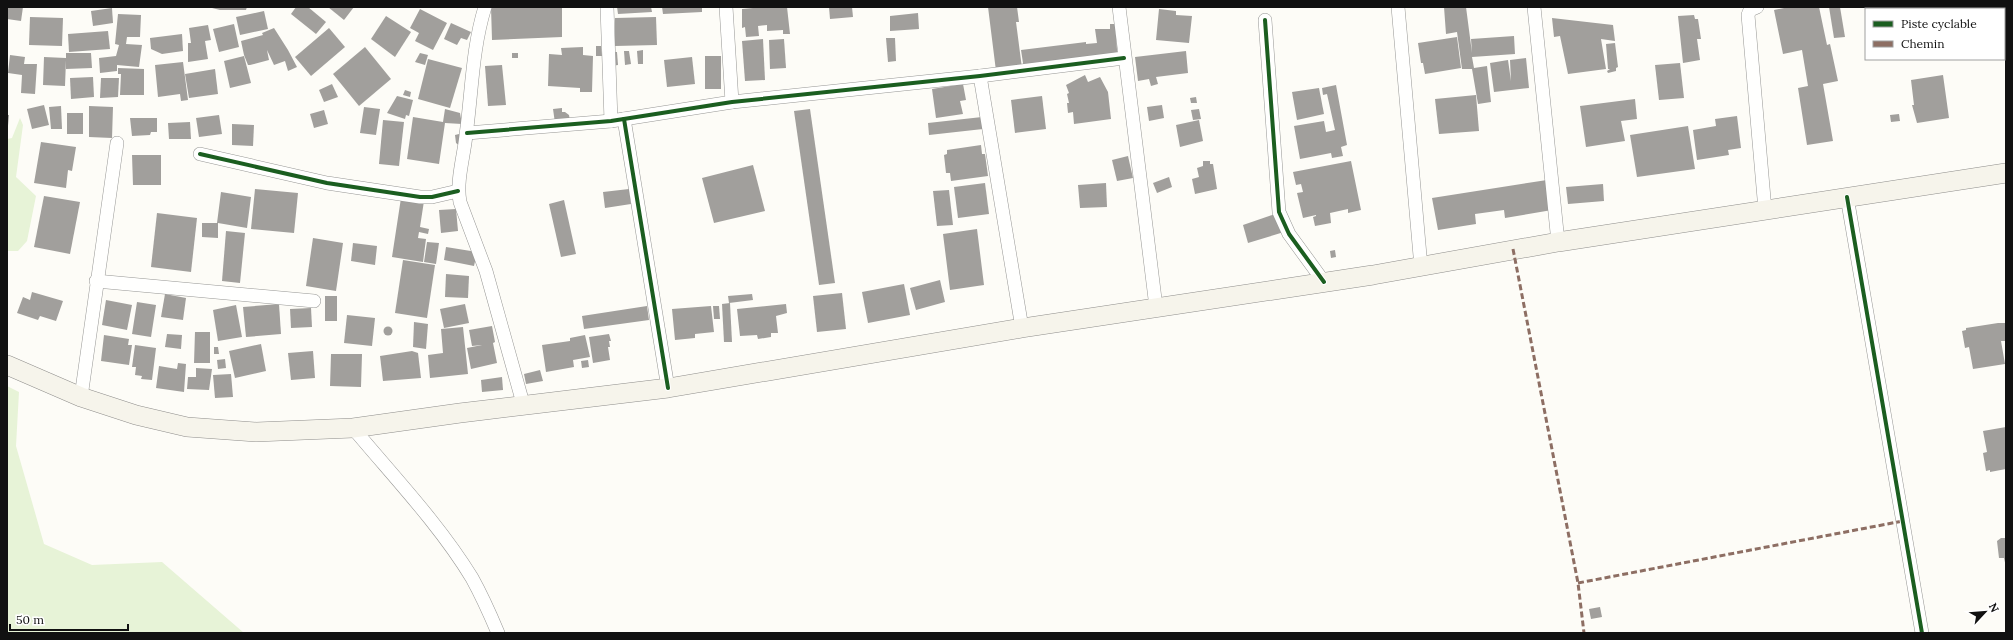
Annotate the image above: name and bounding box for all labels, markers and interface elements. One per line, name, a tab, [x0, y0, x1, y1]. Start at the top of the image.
legend	[1865, 8, 2005, 60]
text: Piste cyclable	[1901, 16, 1977, 31]
text: Chemin	[1901, 36, 1944, 51]
north arrow	[1965, 592, 2005, 632]
text: N	[1986, 601, 2002, 615]
scale bar	[10, 606, 128, 632]
text: 50 m	[16, 612, 44, 627]

